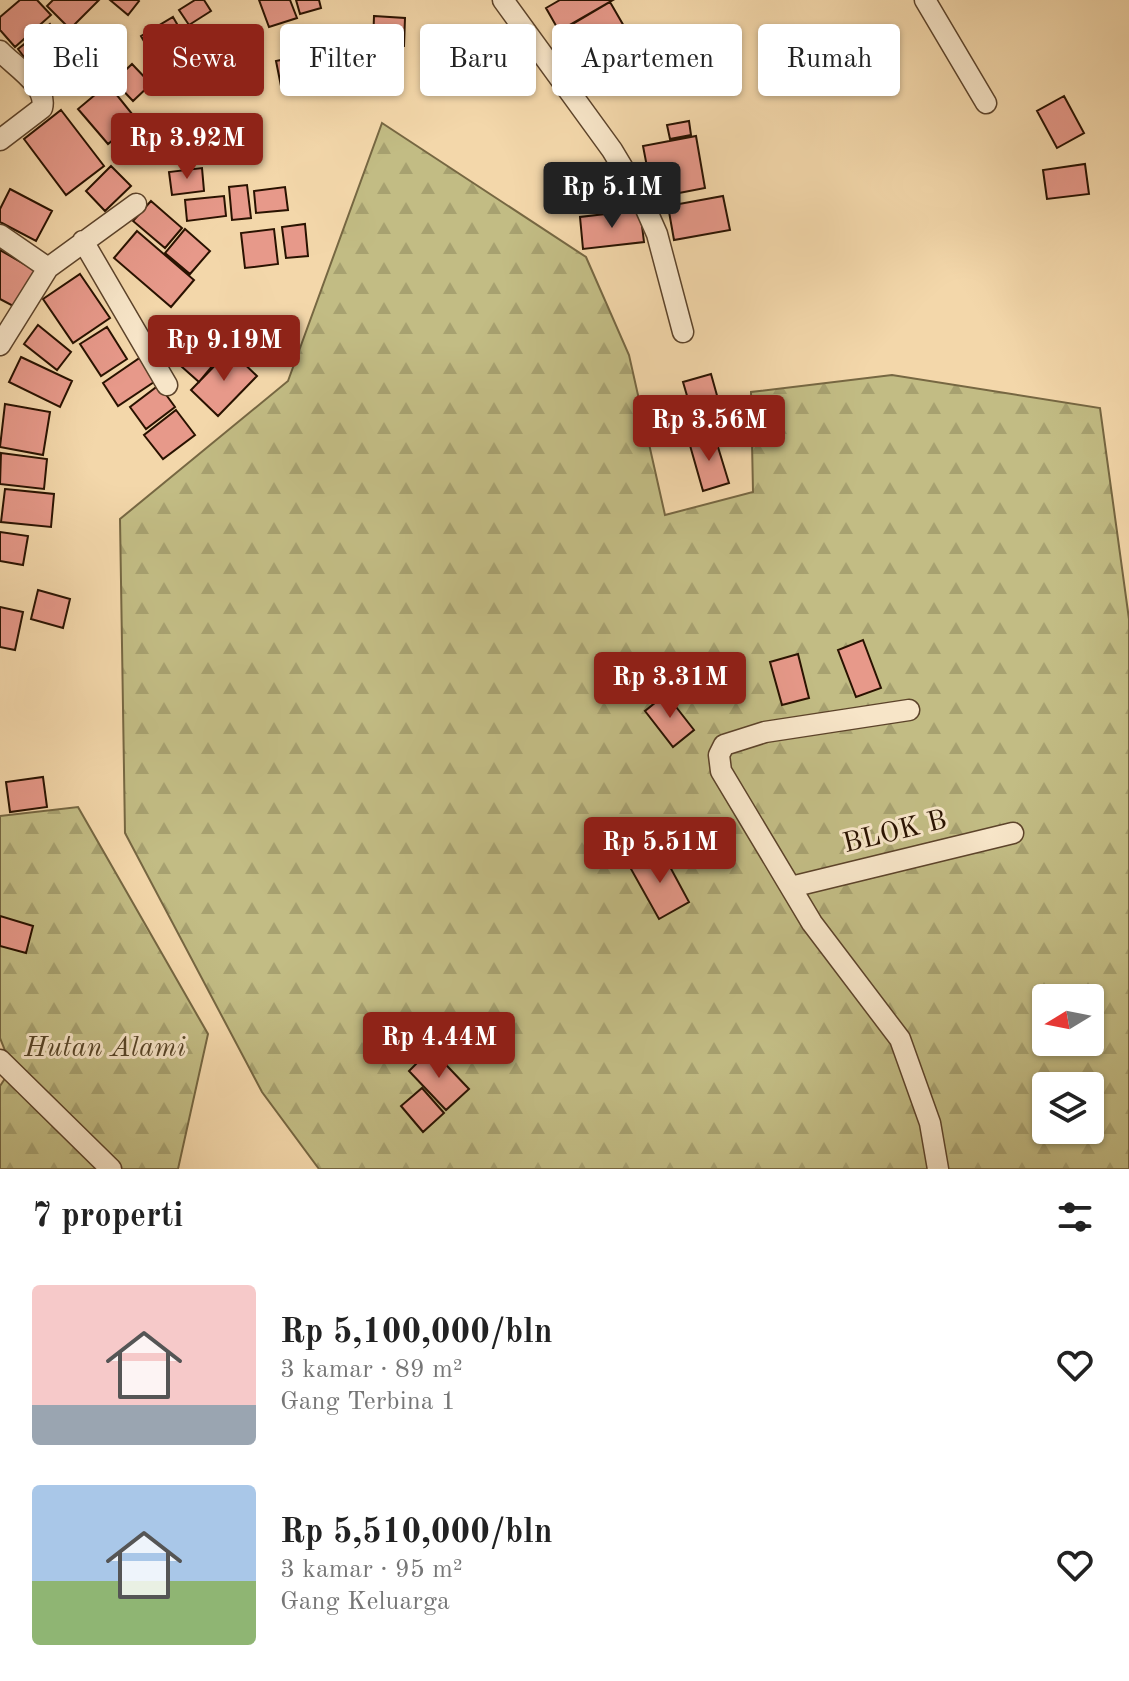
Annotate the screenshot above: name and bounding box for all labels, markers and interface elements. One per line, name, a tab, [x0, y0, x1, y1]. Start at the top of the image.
chip: Beli	[24, 24, 127, 96]
chip: Sewa	[143, 24, 264, 96]
chip: Filter	[280, 24, 404, 96]
chip: Baru	[420, 24, 536, 96]
chip: Apartemen	[552, 24, 742, 96]
chip: Rumah	[758, 24, 900, 96]
pin: Rp 3.92M	[104, 113, 270, 181]
text: Rp 3.92M	[129, 126, 245, 152]
pin: Rp 5.1M	[538, 162, 686, 230]
text: Rp 5.1M	[562, 175, 662, 201]
pin: Rp 9.19M	[141, 315, 307, 383]
text: Rp 9.19M	[166, 328, 282, 354]
pin: Rp 3.56M	[626, 395, 792, 463]
text: Rp 3.56M	[651, 408, 767, 434]
pin: Rp 3.31M	[587, 652, 753, 720]
text: Rp 3.31M	[612, 665, 728, 691]
street label: BLOK B	[840, 807, 950, 859]
pin: Rp 5.51M	[577, 817, 743, 885]
text: Rp 5.51M	[602, 830, 718, 856]
north arrow	[1032, 984, 1104, 1056]
map controls	[1032, 984, 1104, 1144]
pin: Rp 4.44M	[356, 1012, 522, 1080]
text: Rp 4.44M	[381, 1025, 497, 1051]
park label: Hutan Alami	[23, 1035, 186, 1063]
button: layers	[1032, 1072, 1104, 1144]
icon: filters	[1053, 1195, 1097, 1239]
text: 7 properti	[32, 1200, 183, 1234]
text: Rp 5,100,000/bln	[280, 1316, 553, 1350]
icon: home	[96, 1317, 192, 1413]
icon: heart	[1053, 1343, 1097, 1387]
text: 3 kamar · 89 m²	[280, 1357, 463, 1383]
text: Gang Terbina 1	[280, 1389, 456, 1415]
text: Rp 5,510,000/bln	[280, 1516, 553, 1550]
icon: home	[96, 1517, 192, 1613]
icon: heart	[1053, 1543, 1097, 1587]
text: 3 kamar · 95 m²	[280, 1557, 463, 1583]
text: Gang Keluarga	[280, 1589, 450, 1615]

